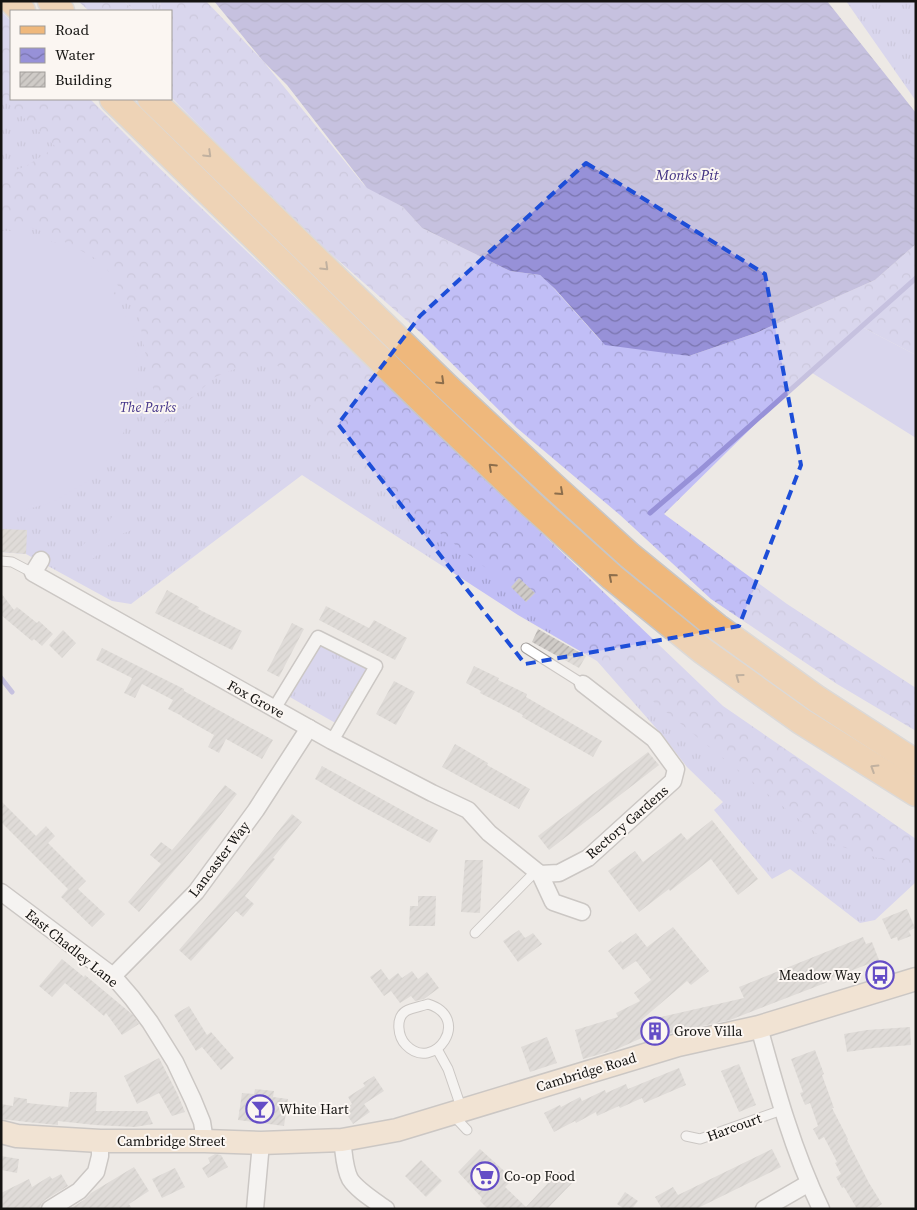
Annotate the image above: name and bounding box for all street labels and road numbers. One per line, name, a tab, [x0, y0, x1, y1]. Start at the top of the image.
street label: Fox Grove	[224, 675, 288, 723]
street label: Rectory Gardens	[581, 780, 673, 864]
street label: Lancaster Way	[184, 816, 255, 901]
street label: East Chadley Lane	[21, 904, 123, 992]
street label: Cambridge Road	[533, 1047, 639, 1097]
street label: Harcourt	[704, 1108, 765, 1146]
street label: Cambridge Street	[117, 1131, 226, 1151]

